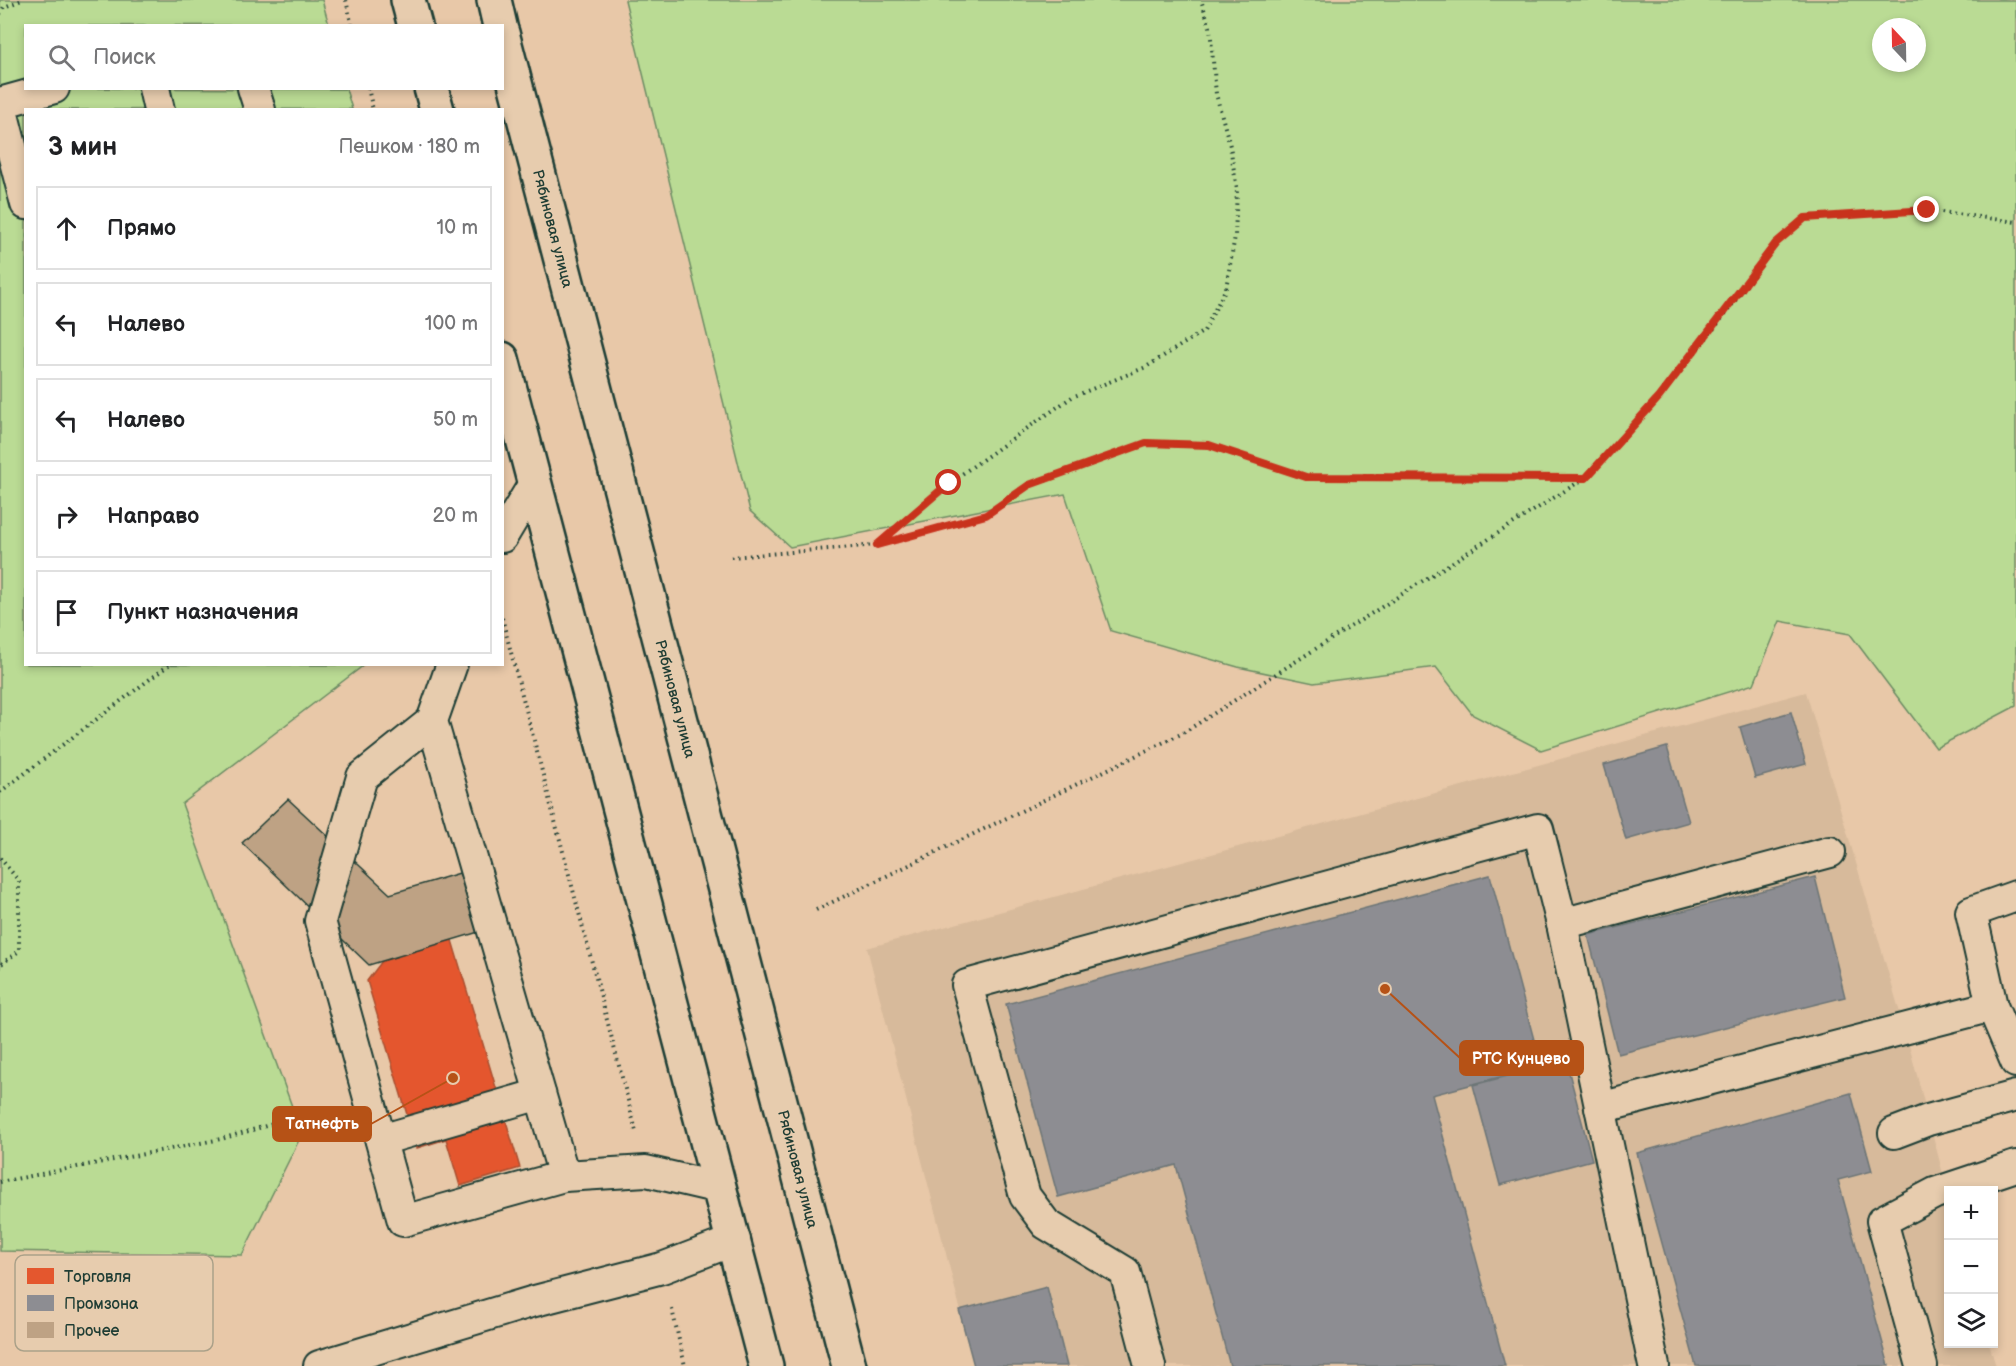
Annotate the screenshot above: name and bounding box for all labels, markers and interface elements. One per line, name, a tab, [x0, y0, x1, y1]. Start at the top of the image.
north arrow	[1872, 18, 1926, 72]
search box	[24, 24, 504, 90]
icon: search	[45, 41, 78, 74]
text: Поиск	[93, 44, 156, 71]
text: 3 мин	[48, 132, 117, 163]
text: Пешком · 180 m	[338, 135, 480, 159]
street label: Рябиновая улица	[528, 167, 577, 290]
route end	[1913, 196, 1939, 222]
icon: ahead	[50, 212, 83, 245]
text: Прямо	[107, 215, 176, 242]
text: 10 m	[437, 216, 478, 240]
icon: left	[50, 308, 83, 341]
text: Налево	[107, 311, 185, 338]
text: 100 m	[425, 312, 478, 336]
icon: left	[50, 404, 83, 437]
text: Налево	[107, 407, 185, 434]
text: 50 m	[433, 408, 478, 432]
route start	[935, 469, 961, 495]
icon: right	[50, 500, 83, 533]
text: Направо	[107, 503, 199, 530]
text: 20 m	[433, 504, 478, 528]
icon: arrive	[50, 596, 83, 629]
text: Пункт назначения	[107, 599, 299, 626]
street label: Рябиновая улица	[650, 638, 699, 760]
callout: РТС Кунцево	[1460, 1041, 1583, 1075]
text: РТС Кунцево	[1472, 1050, 1570, 1069]
callout: Татнефть	[273, 1107, 371, 1141]
street label: Рябиновая улица	[773, 1108, 822, 1231]
text: Татнефть	[285, 1115, 360, 1134]
map controls	[1944, 1186, 1998, 1348]
button: +	[1944, 1186, 1998, 1240]
button: −	[1944, 1240, 1998, 1294]
legend	[15, 1255, 213, 1351]
text: Торговля	[64, 1268, 131, 1287]
button: layers	[1944, 1294, 1998, 1348]
text: Промзона	[64, 1295, 139, 1314]
text: Прочее	[64, 1322, 120, 1341]

